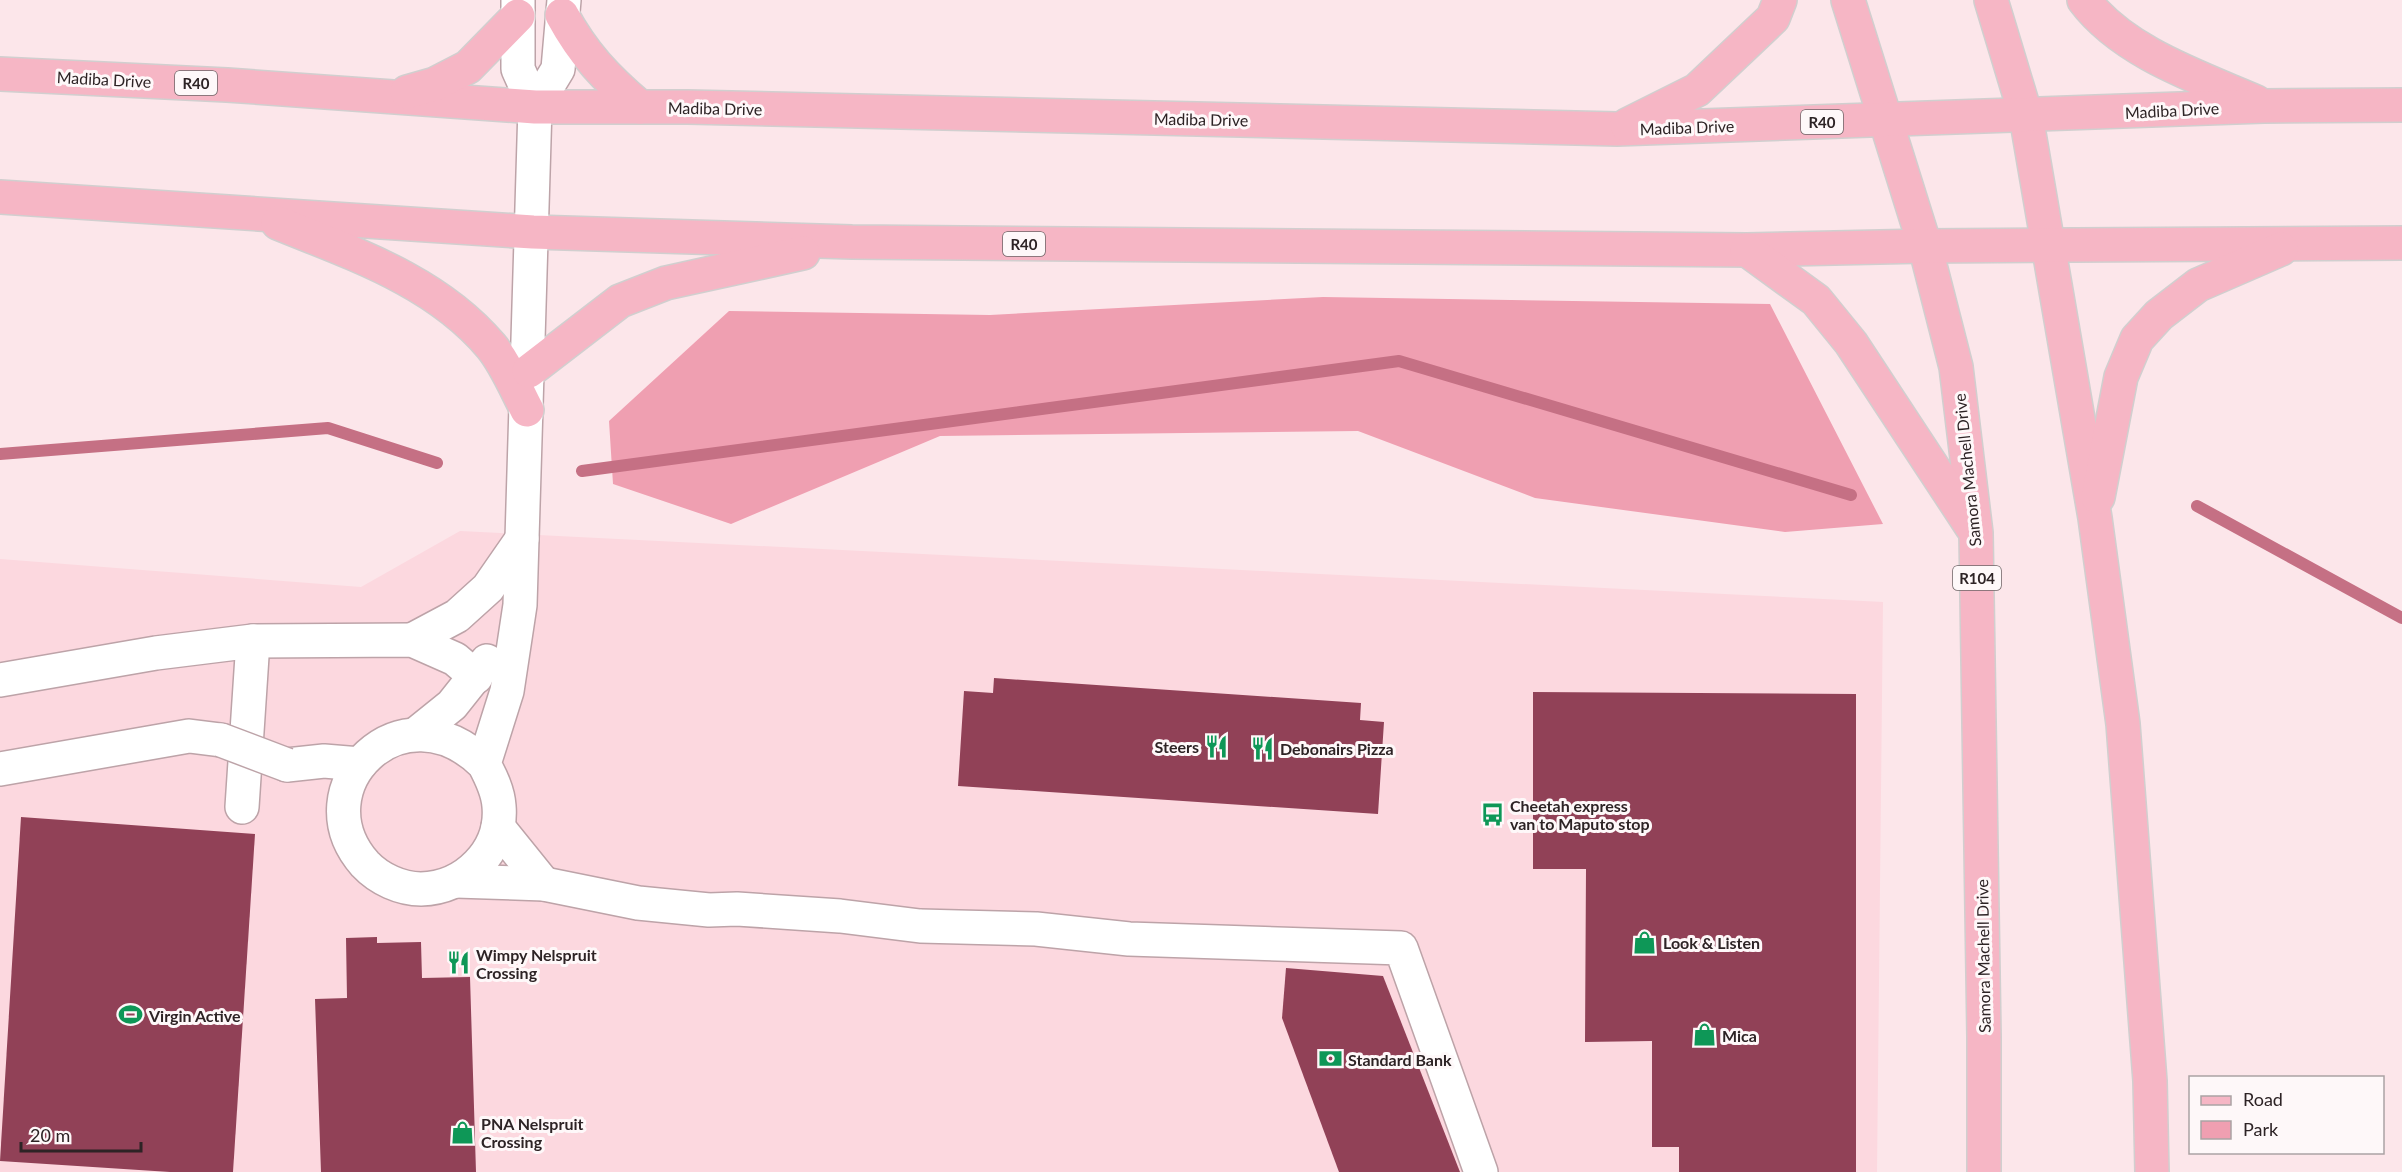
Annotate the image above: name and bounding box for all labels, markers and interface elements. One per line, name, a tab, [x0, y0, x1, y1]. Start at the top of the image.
street label: Madiba Drive	[56, 67, 152, 91]
road number: R40	[175, 71, 217, 95]
street label: Madiba Drive	[668, 98, 762, 118]
street label: Madiba Drive	[2124, 98, 2220, 122]
street label: Madiba Drive	[1154, 109, 1248, 129]
road number: R40	[1801, 110, 1843, 134]
street label: Madiba Drive	[1639, 116, 1735, 138]
road number: R40	[1003, 232, 1045, 256]
street label: Samora Machell Drive	[1950, 392, 1984, 548]
road number: R104	[1953, 566, 2001, 590]
restaurant icon: Steers	[1204, 733, 1230, 759]
restaurant icon: Debonairs Pizza	[1249, 735, 1275, 761]
place label: Steers	[1155, 737, 1199, 756]
place label: Debonairs Pizza	[1280, 739, 1394, 758]
place label: Cheetah express van to Maputo stop	[1510, 796, 1650, 833]
bus stop icon: Cheetah express van to Maputo stop	[1479, 801, 1505, 827]
street label: Samora Machell Drive	[1972, 879, 1994, 1033]
shop icon: Look & Listen	[1632, 929, 1658, 955]
place label: Look & Listen	[1663, 933, 1760, 952]
place label: Wimpy Nelspruit Crossing	[476, 945, 597, 982]
restaurant icon: Wimpy Nelspruit Crossing	[445, 950, 471, 976]
sports icon: Virgin Active	[118, 1002, 144, 1028]
place label: Virgin Active	[148, 1006, 241, 1025]
shop icon: Mica	[1691, 1022, 1717, 1048]
place label: Mica	[1722, 1026, 1757, 1045]
bank icon: Standard Bank	[1317, 1046, 1343, 1072]
place label: Standard Bank	[1348, 1050, 1452, 1069]
legend	[2189, 1076, 2384, 1154]
text: Road	[2243, 1088, 2283, 1110]
place label: PNA Nelspruit Crossing	[481, 1114, 583, 1151]
scale bar	[21, 1115, 141, 1153]
text: Park	[2243, 1118, 2279, 1140]
shop icon: PNA Nelspruit Crossing	[450, 1119, 476, 1145]
text: 20 m	[30, 1124, 70, 1146]

